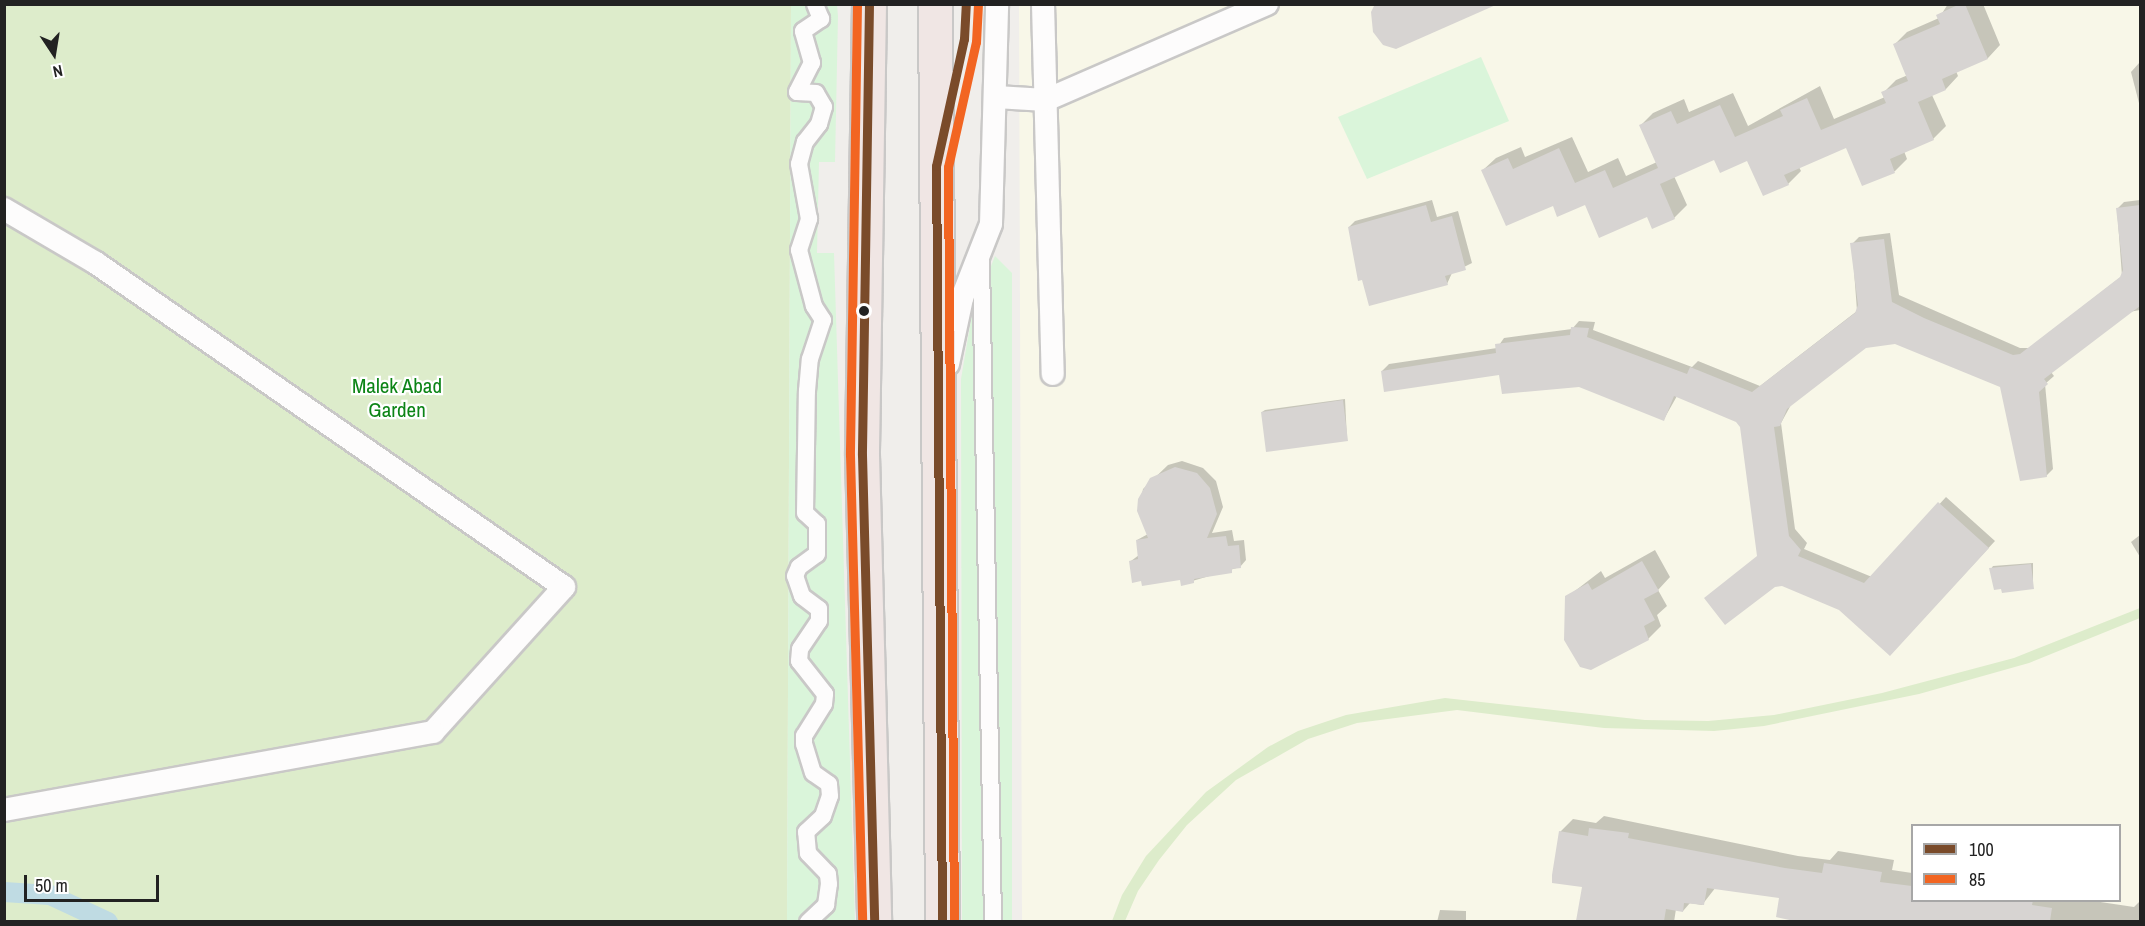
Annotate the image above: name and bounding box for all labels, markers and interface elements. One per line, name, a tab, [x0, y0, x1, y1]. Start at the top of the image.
north arrow	[24, 24, 84, 84]
text: N	[51, 60, 65, 83]
unlabelled marker	[858, 305, 870, 317]
park label: Malek Abad Garden	[352, 373, 442, 423]
legend	[1911, 824, 2121, 902]
text: 100	[1969, 837, 1994, 862]
scale bar	[27, 863, 162, 901]
text: 85	[1969, 867, 1985, 892]
text: 50 m	[35, 873, 68, 898]

